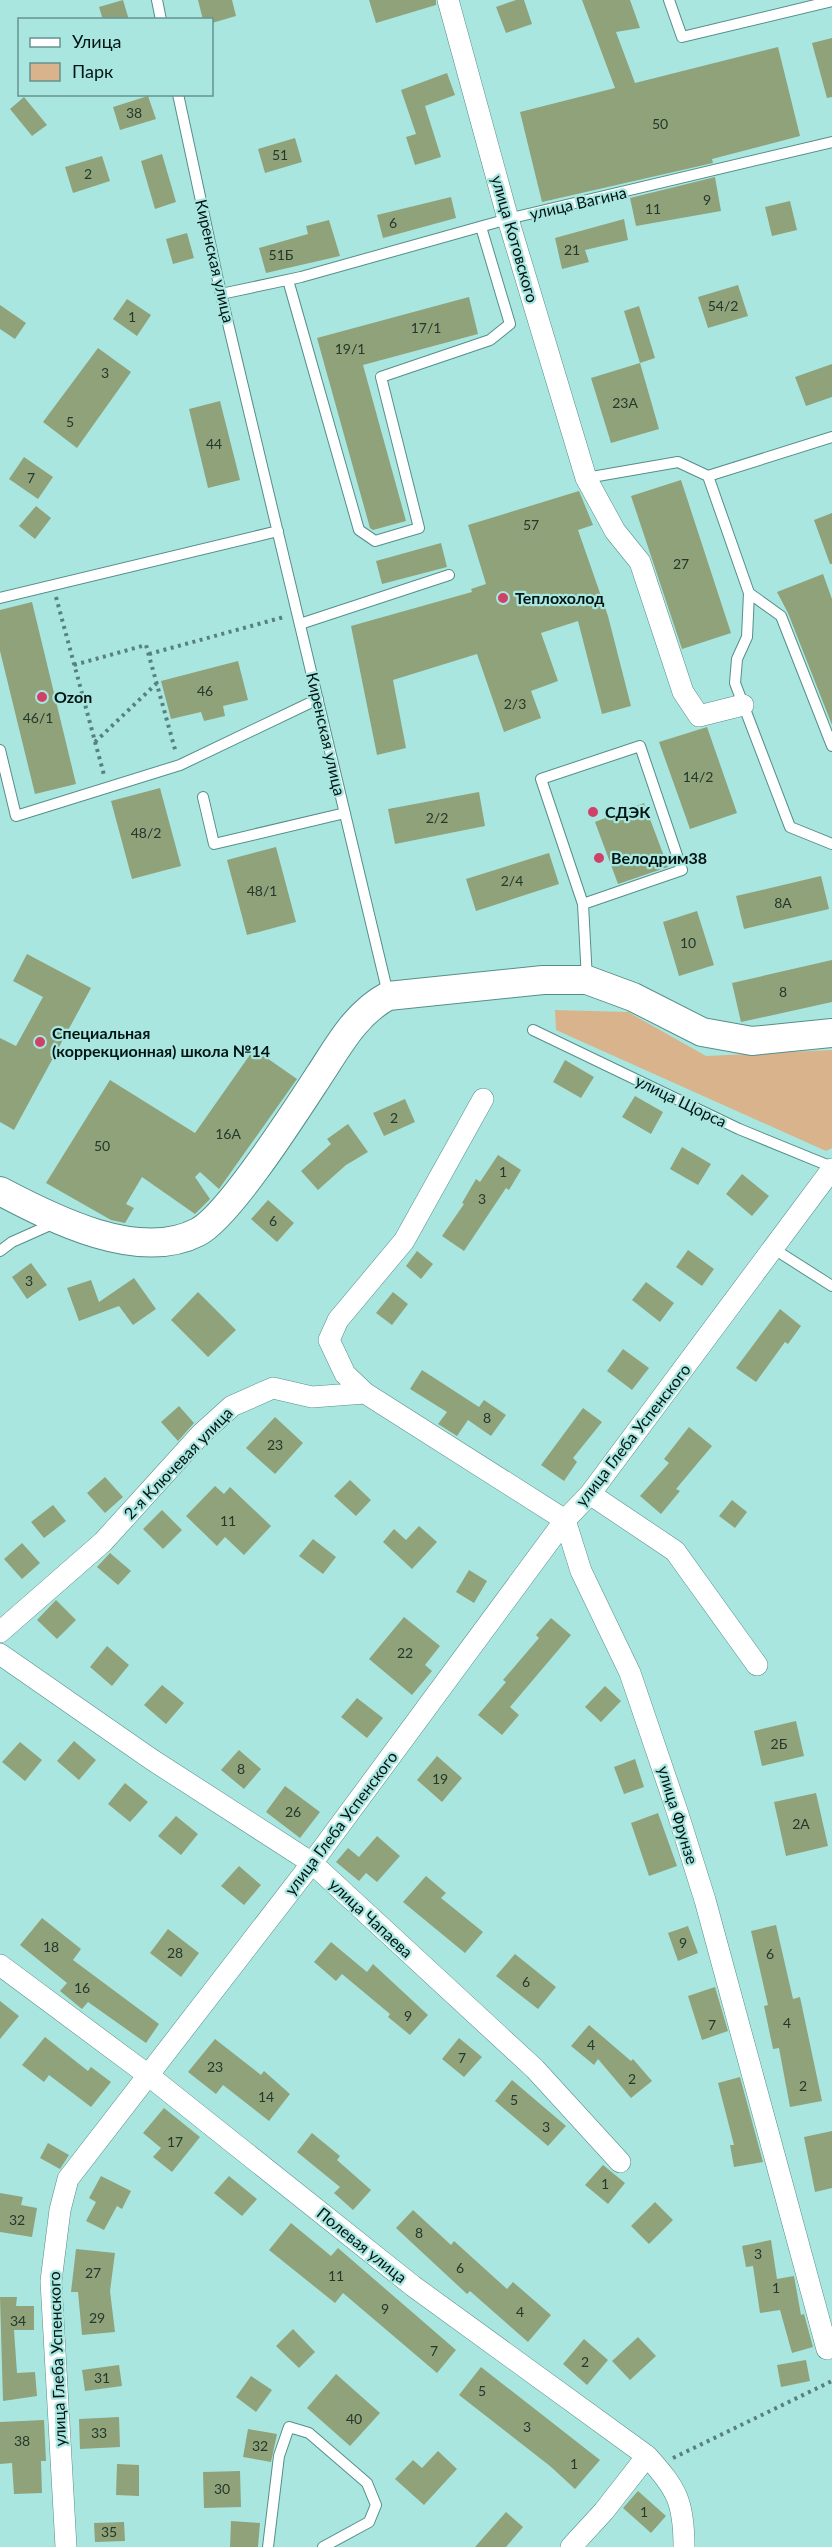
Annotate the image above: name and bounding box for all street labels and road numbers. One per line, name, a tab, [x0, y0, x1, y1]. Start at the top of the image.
street label: улица Котовского	[488, 173, 543, 305]
street label: улица Вагина	[528, 182, 628, 223]
street label: Киренская улица	[192, 197, 239, 324]
street label: Киренская улица	[303, 670, 350, 797]
street label: улица Щорса	[633, 1070, 730, 1131]
street label: улица Глеба Успенского	[571, 1360, 694, 1510]
street label: 2-я Ключевая улица	[119, 1403, 236, 1523]
street label: улица Глеба Успенского	[280, 1747, 401, 1898]
street label: улица Фрунзе	[655, 1763, 702, 1866]
street label: улица Чапаева	[326, 1874, 417, 1961]
street label: Полевая улица	[314, 2203, 411, 2287]
street label: улица Глеба Успенского	[44, 2271, 69, 2447]

